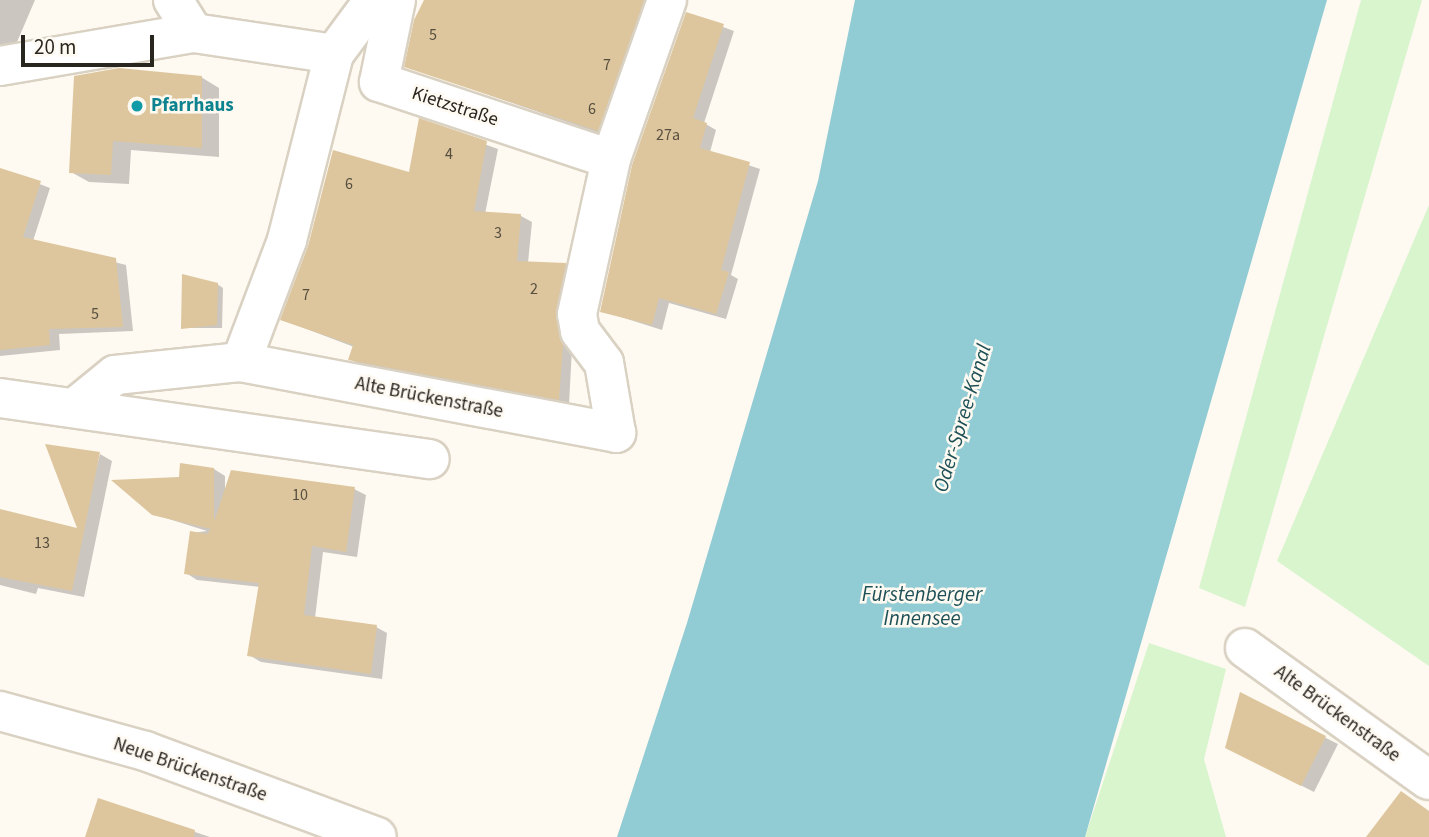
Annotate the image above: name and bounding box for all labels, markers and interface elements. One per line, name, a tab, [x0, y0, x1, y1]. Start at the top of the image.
scale bar	[24, 21, 158, 65]
house number: 5	[429, 25, 437, 45]
text: 20 m	[34, 32, 76, 62]
house number: 7	[603, 55, 611, 75]
street label: Kietzstraße	[409, 82, 501, 132]
place label: Pfarrhaus	[151, 95, 234, 117]
marker: Pfarrhaus	[129, 98, 145, 114]
house number: 6	[588, 99, 596, 119]
house number: 27a	[656, 125, 680, 145]
house number: 4	[445, 144, 453, 164]
house number: 6	[345, 174, 353, 194]
house number: 3	[494, 223, 502, 243]
house number: 2	[530, 279, 538, 299]
house number: 7	[302, 285, 310, 305]
house number: 5	[91, 304, 99, 324]
water label: Oder-Spree-Kanal	[928, 341, 996, 495]
street label: Alte Brückenstraße	[353, 372, 505, 424]
house number: 10	[292, 485, 308, 505]
house number: 13	[34, 533, 50, 553]
water label: Fürstenberger Innensee	[862, 581, 982, 631]
street label: Alte Brückenstraße	[1270, 661, 1404, 767]
street label: Neue Brückenstraße	[110, 733, 270, 807]

